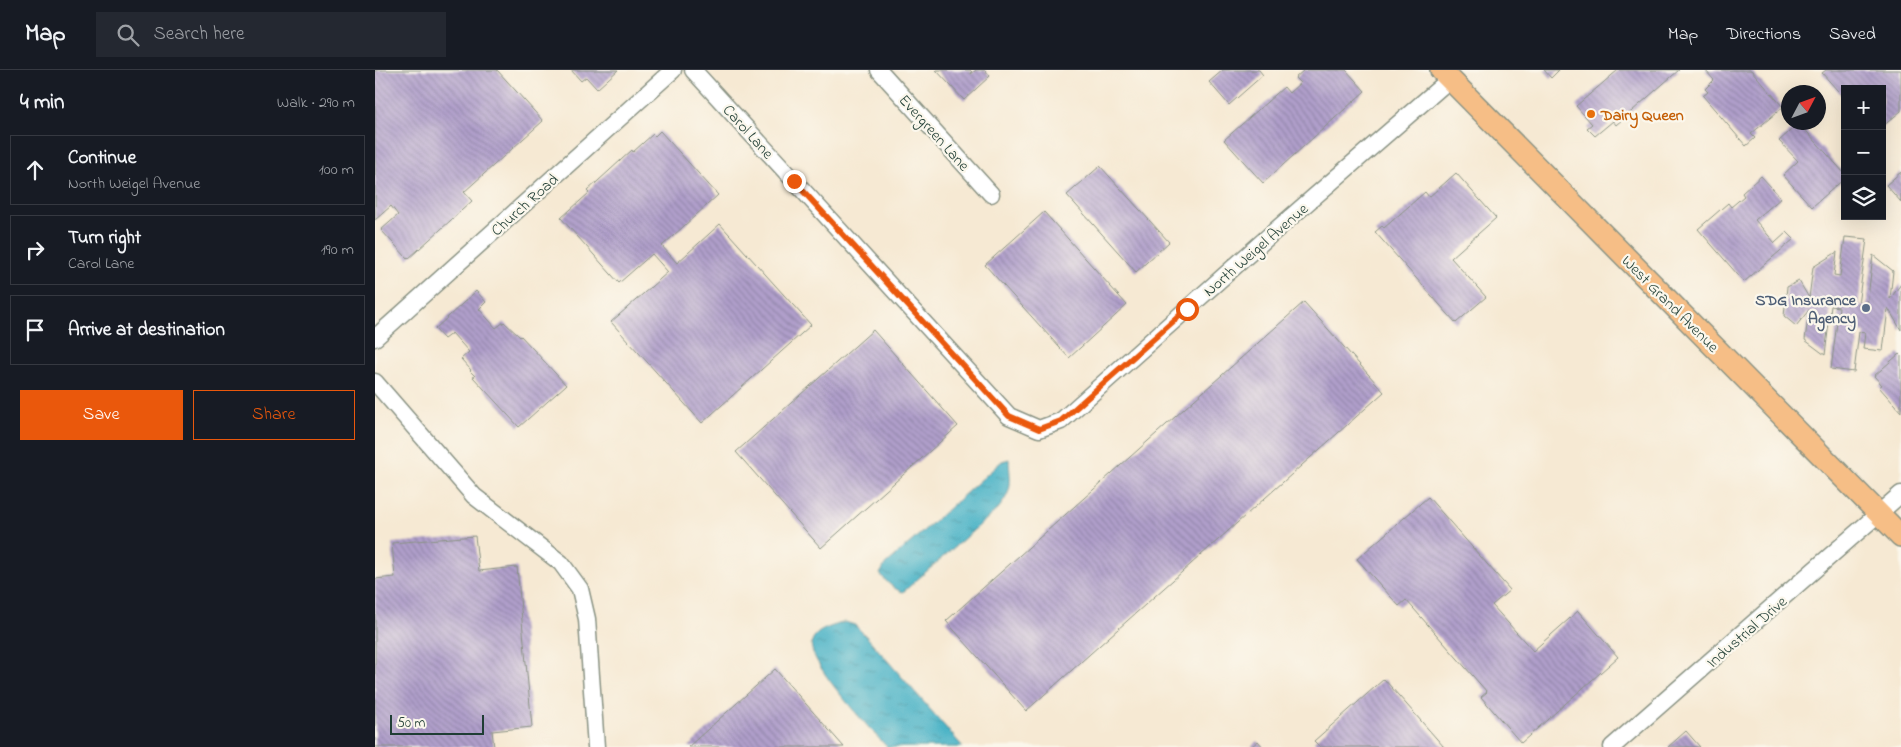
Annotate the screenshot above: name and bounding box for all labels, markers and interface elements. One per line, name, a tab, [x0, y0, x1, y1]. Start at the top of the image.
search box	[96, 12, 446, 57]
text: Map	[25, 17, 66, 52]
icon: search	[114, 21, 142, 49]
text: Search here	[154, 21, 245, 48]
text: Map	[1668, 22, 1698, 48]
text: Directions	[1726, 22, 1801, 48]
text: Saved	[1829, 22, 1876, 48]
north arrow	[1781, 85, 1826, 130]
map controls	[1841, 85, 1886, 220]
button: +	[1841, 85, 1886, 130]
text: 4 min	[20, 88, 64, 118]
street label: Evergreen Lane	[892, 89, 975, 178]
text: Walk · 290 m	[277, 91, 355, 115]
street label: Carol Lane	[716, 100, 779, 166]
place label: Dairy Queen	[1600, 104, 1684, 129]
marker: Dairy Queen	[1585, 108, 1597, 120]
button: −	[1841, 130, 1886, 175]
text: Continue	[68, 145, 136, 172]
icon: ahead	[21, 156, 49, 184]
text: 100 m	[319, 158, 354, 182]
street label: Church Road	[486, 168, 565, 242]
route end	[783, 170, 806, 193]
text: North Weigel Avenue	[68, 172, 200, 196]
button: layers	[1841, 175, 1886, 220]
street label: North Weigel Avenue	[1198, 197, 1315, 303]
text: Turn right	[68, 225, 141, 252]
icon: right	[21, 236, 49, 264]
text: 190 m	[321, 238, 354, 262]
street label: West Grand Avenue	[1615, 250, 1724, 359]
text: Carol Lane	[68, 252, 135, 276]
place label: SDG Insurance Agency	[1755, 289, 1857, 332]
route start	[1176, 298, 1199, 321]
marker: SDG Insurance Agency	[1860, 302, 1872, 314]
icon: arrive	[21, 316, 49, 344]
text: Arrive at destination	[68, 317, 225, 344]
button: Save	[20, 390, 183, 440]
button: Share	[193, 390, 355, 440]
street label: Industrial Drive	[1702, 590, 1793, 674]
scale bar	[390, 712, 484, 735]
text: 50 m	[397, 713, 425, 734]

